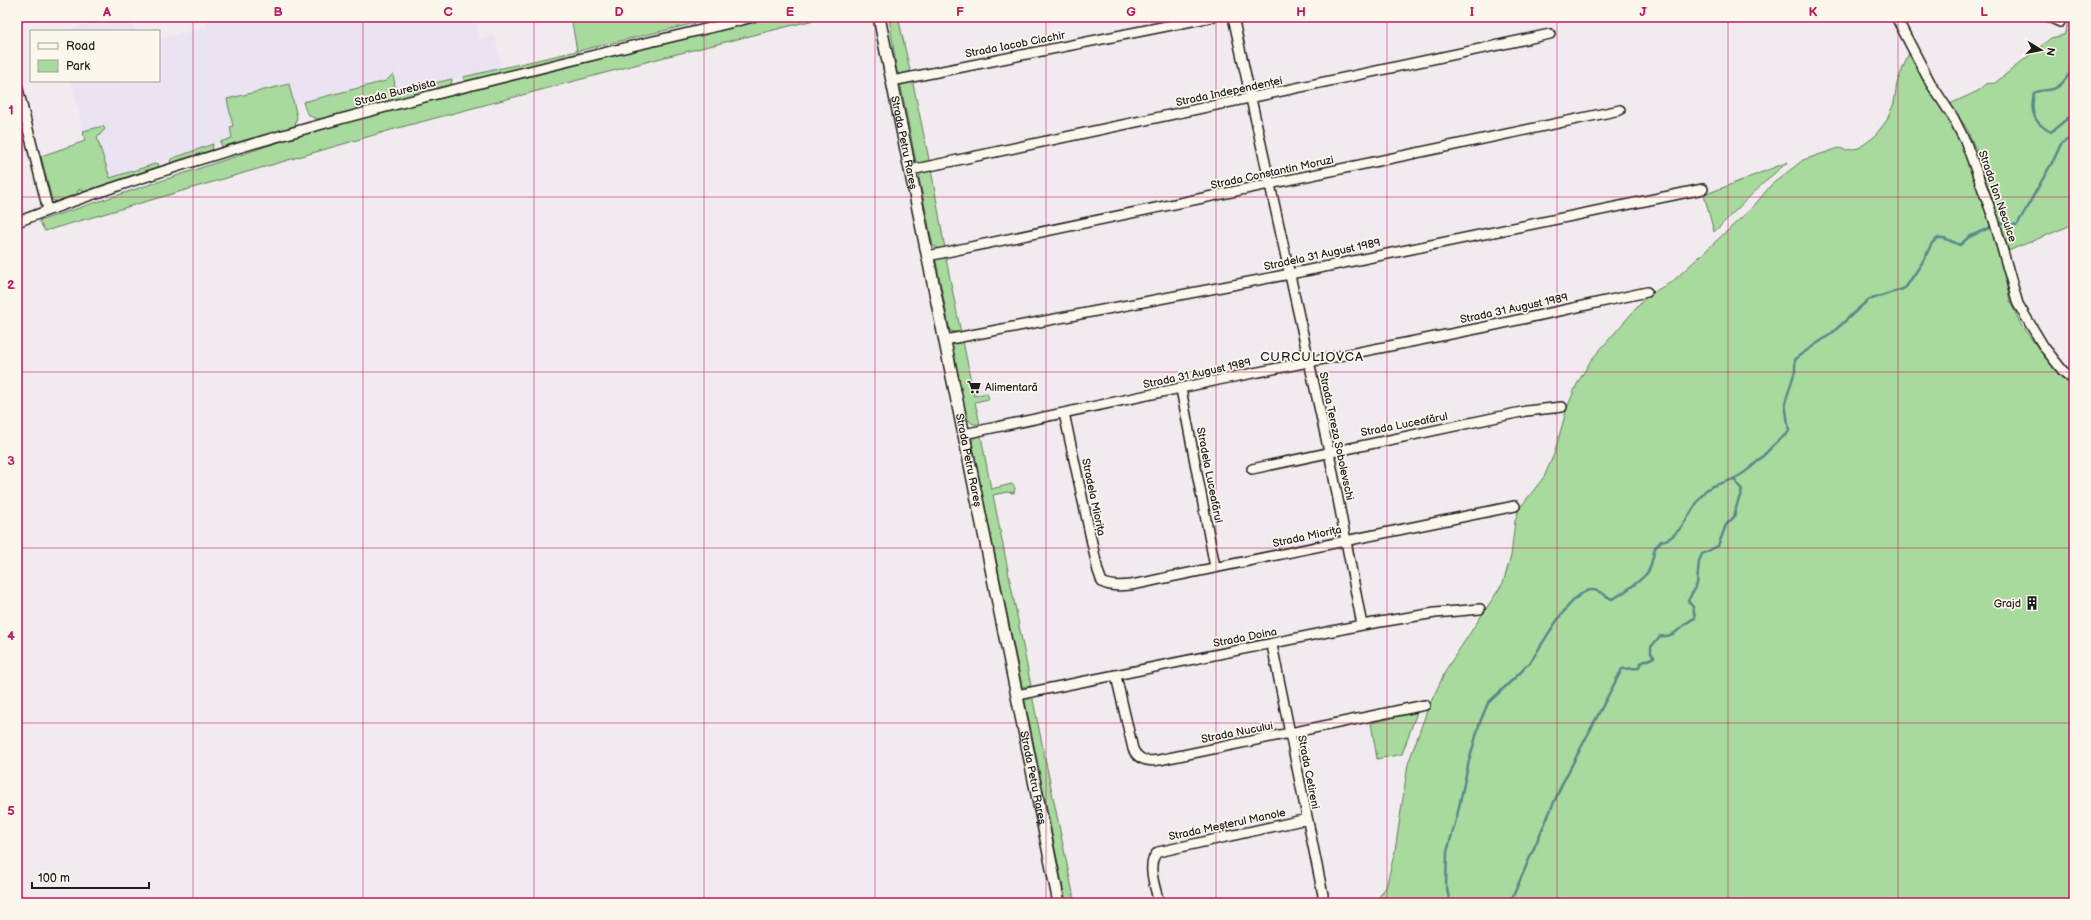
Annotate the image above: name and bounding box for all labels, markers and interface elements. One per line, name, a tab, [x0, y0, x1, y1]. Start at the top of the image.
text: A	[102, 4, 111, 20]
text: B	[273, 4, 283, 20]
text: C	[443, 4, 453, 20]
text: D	[614, 4, 624, 20]
text: E	[786, 4, 795, 20]
text: F	[956, 4, 964, 20]
text: G	[1126, 4, 1136, 20]
text: H	[1296, 4, 1306, 20]
text: I	[1470, 4, 1474, 20]
text: J	[1639, 4, 1647, 20]
text: K	[1809, 4, 1818, 20]
text: L	[1980, 4, 1988, 20]
street label: Strada Iacob Ciachir	[964, 28, 1067, 61]
legend	[30, 30, 160, 82]
north arrow	[2021, 30, 2061, 70]
text: Road	[66, 39, 95, 54]
text: N	[2043, 46, 2057, 57]
text: Park	[66, 59, 90, 74]
street label: Strada Independenței	[1175, 74, 1284, 109]
street label: Strada Burebista	[353, 76, 437, 109]
street label: Strada Petru Rareș	[888, 95, 920, 191]
text: 1	[8, 102, 14, 118]
street label: Strada Ion Neculce	[1976, 149, 2019, 244]
street label: Strada Constantin Moruzi	[1209, 153, 1335, 192]
street label: Stradela 31 August 1989	[1263, 236, 1382, 273]
text: 2	[7, 277, 15, 293]
street label: Strada 31 August 1989	[1459, 291, 1569, 326]
district label: CURCULIOVCA	[1260, 349, 1364, 365]
street label: Strada 31 August 1989	[1142, 356, 1252, 391]
street label: Strada Tereza Sobolevschi	[1317, 371, 1356, 502]
supermarket icon: Alimentară	[966, 379, 982, 395]
place label: Alimentară	[985, 381, 1038, 394]
street label: Strada Luceafărul	[1360, 410, 1449, 439]
street label: Strada Petru Rareș	[953, 412, 984, 508]
street label: Stradela Luceafărul	[1194, 426, 1225, 524]
text: 3	[7, 453, 15, 469]
street label: Stradela Miorița	[1079, 457, 1108, 537]
street label: Strada Miorița	[1272, 523, 1343, 550]
building icon: Grajd	[2024, 595, 2040, 611]
place label: Grajd	[1994, 597, 2021, 610]
street label: Strada Doina	[1212, 625, 1278, 650]
text: 4	[7, 628, 15, 644]
street label: Strada Nucului	[1200, 719, 1274, 746]
street label: Strada Petru Rareș	[1017, 730, 1049, 826]
street label: Strada Cetireni	[1295, 734, 1322, 810]
text: 5	[7, 803, 15, 819]
street label: Strada Meșterul Manole	[1167, 806, 1287, 843]
scale bar	[32, 864, 149, 890]
text: 100 m	[38, 871, 70, 886]

